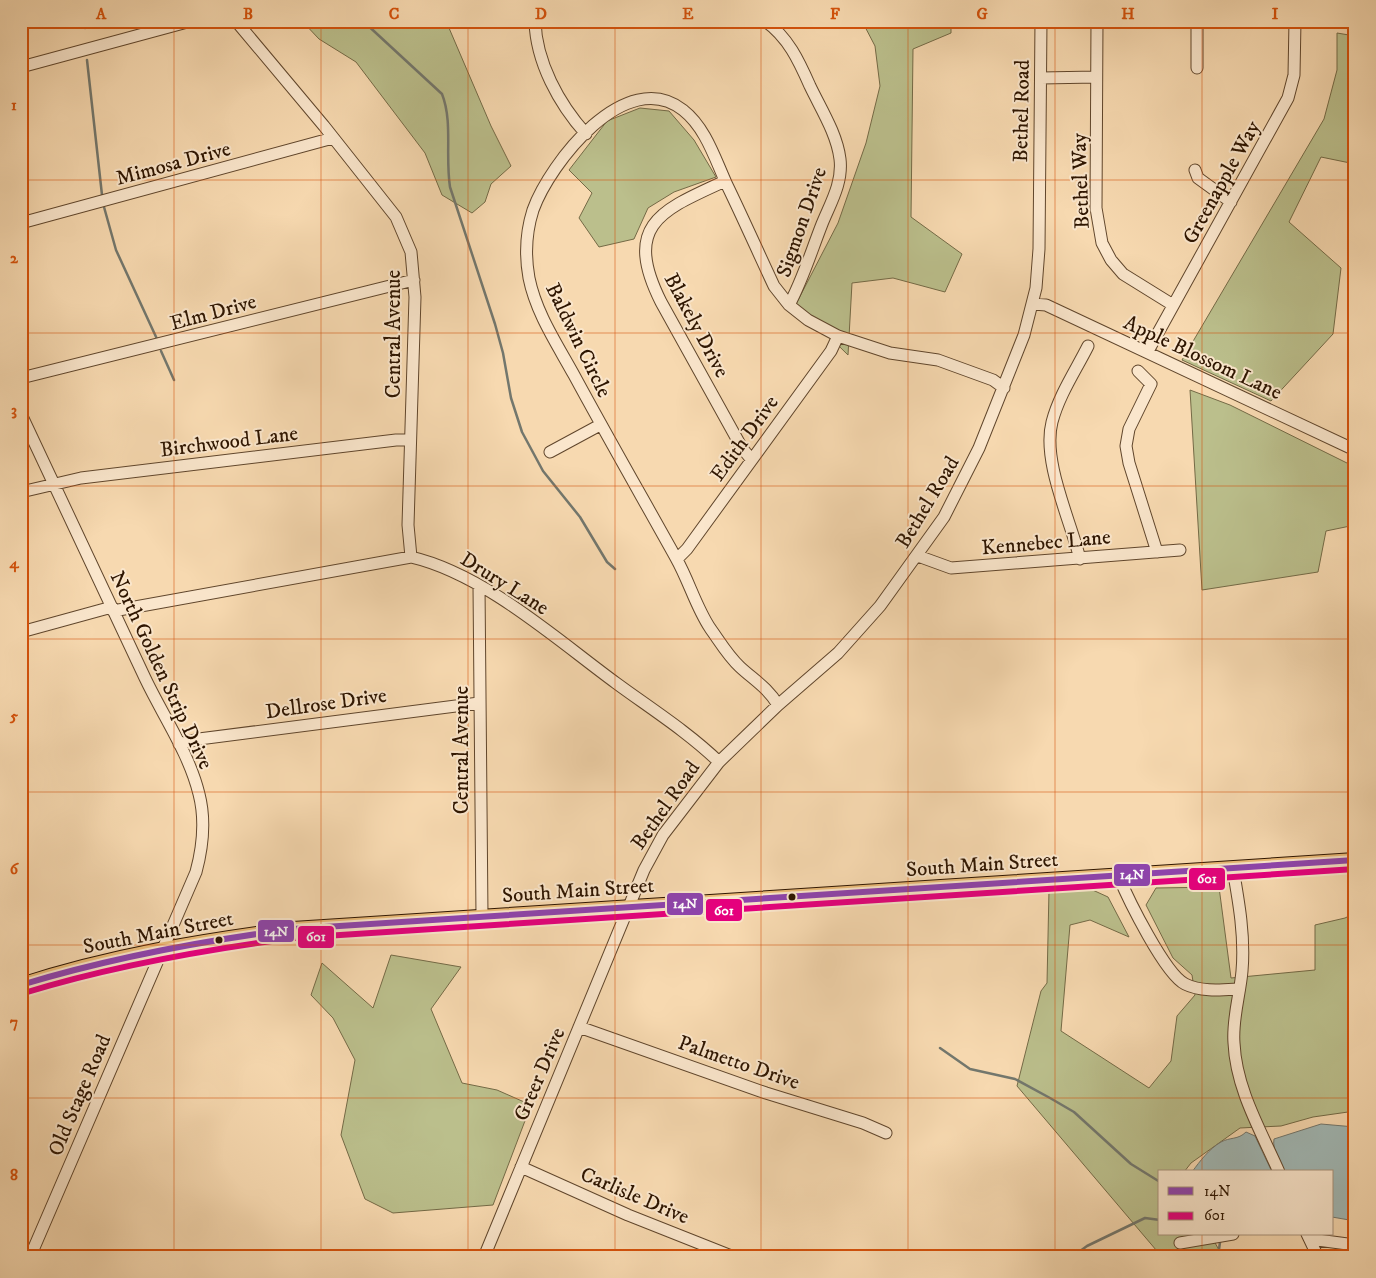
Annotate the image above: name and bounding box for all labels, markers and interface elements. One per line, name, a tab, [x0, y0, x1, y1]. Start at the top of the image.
text: A	[95, 4, 107, 24]
text: B	[243, 4, 253, 24]
text: C	[389, 4, 399, 24]
text: D	[535, 4, 547, 24]
text: E	[682, 4, 694, 24]
text: F	[830, 4, 840, 24]
text: G	[976, 4, 988, 24]
text: H	[1121, 4, 1135, 24]
text: I	[1272, 4, 1279, 24]
street label: Bethel Road	[1008, 59, 1036, 163]
text: 1	[11, 95, 17, 115]
street label: Greenapple Way	[1177, 115, 1267, 249]
street label: Bethel Way	[1066, 132, 1096, 229]
street label: Mimosa Drive	[113, 136, 234, 192]
street label: Sigmon Drive	[771, 164, 833, 281]
text: 2	[10, 248, 19, 268]
street label: Blakely Drive	[658, 269, 735, 382]
street label: Central Avenue	[381, 270, 407, 398]
street label: Baldwin Circle	[539, 279, 617, 402]
street label: Elm Drive	[167, 289, 260, 337]
street label: Apple Blossom Lane	[1119, 310, 1286, 406]
street label: Edith Drive	[705, 390, 785, 487]
text: 3	[11, 400, 17, 420]
street label: Birchwood Lane	[159, 421, 300, 463]
street label: Bethel Road	[890, 451, 966, 553]
street label: Kennebec Lane	[980, 524, 1112, 562]
street label: Drury Lane	[455, 546, 554, 621]
text: 4	[8, 553, 19, 573]
street label: North Golden Strip Drive	[104, 567, 219, 774]
street label: Dellrose Drive	[264, 683, 389, 725]
street label: Central Avenue	[449, 686, 475, 814]
text: 5	[9, 706, 18, 726]
street label: Bethel Road	[626, 756, 706, 855]
street label: South Main Street	[905, 847, 1059, 883]
text: 6	[10, 859, 20, 879]
line badge: 14N	[1113, 863, 1151, 887]
text: 14N	[1120, 866, 1145, 884]
line badge: 601	[1188, 867, 1226, 891]
text: 601	[1197, 870, 1217, 888]
street label: South Main Street	[501, 873, 655, 909]
line badge: 14N	[666, 892, 704, 916]
unlabelled marker	[787, 892, 797, 902]
text: 14N	[673, 895, 698, 913]
line badge: 601	[705, 898, 743, 922]
text: 601	[714, 902, 734, 920]
street label: South Main Street	[81, 906, 236, 960]
line badge: 14N	[257, 919, 295, 943]
text: 14N	[264, 923, 289, 941]
line badge: 601	[297, 925, 335, 949]
text: 601	[306, 928, 326, 946]
unlabelled marker	[214, 935, 224, 945]
text: 7	[10, 1012, 18, 1032]
street label: Greer Drive	[509, 1023, 571, 1125]
street label: Old Stage Road	[43, 1030, 117, 1160]
street label: Palmetto Drive	[675, 1030, 803, 1096]
street label: Carlisle Drive	[576, 1161, 693, 1231]
text: 8	[10, 1165, 18, 1185]
legend	[1158, 1170, 1334, 1236]
text: 14N	[1204, 1182, 1230, 1201]
text: 601	[1204, 1206, 1225, 1225]

